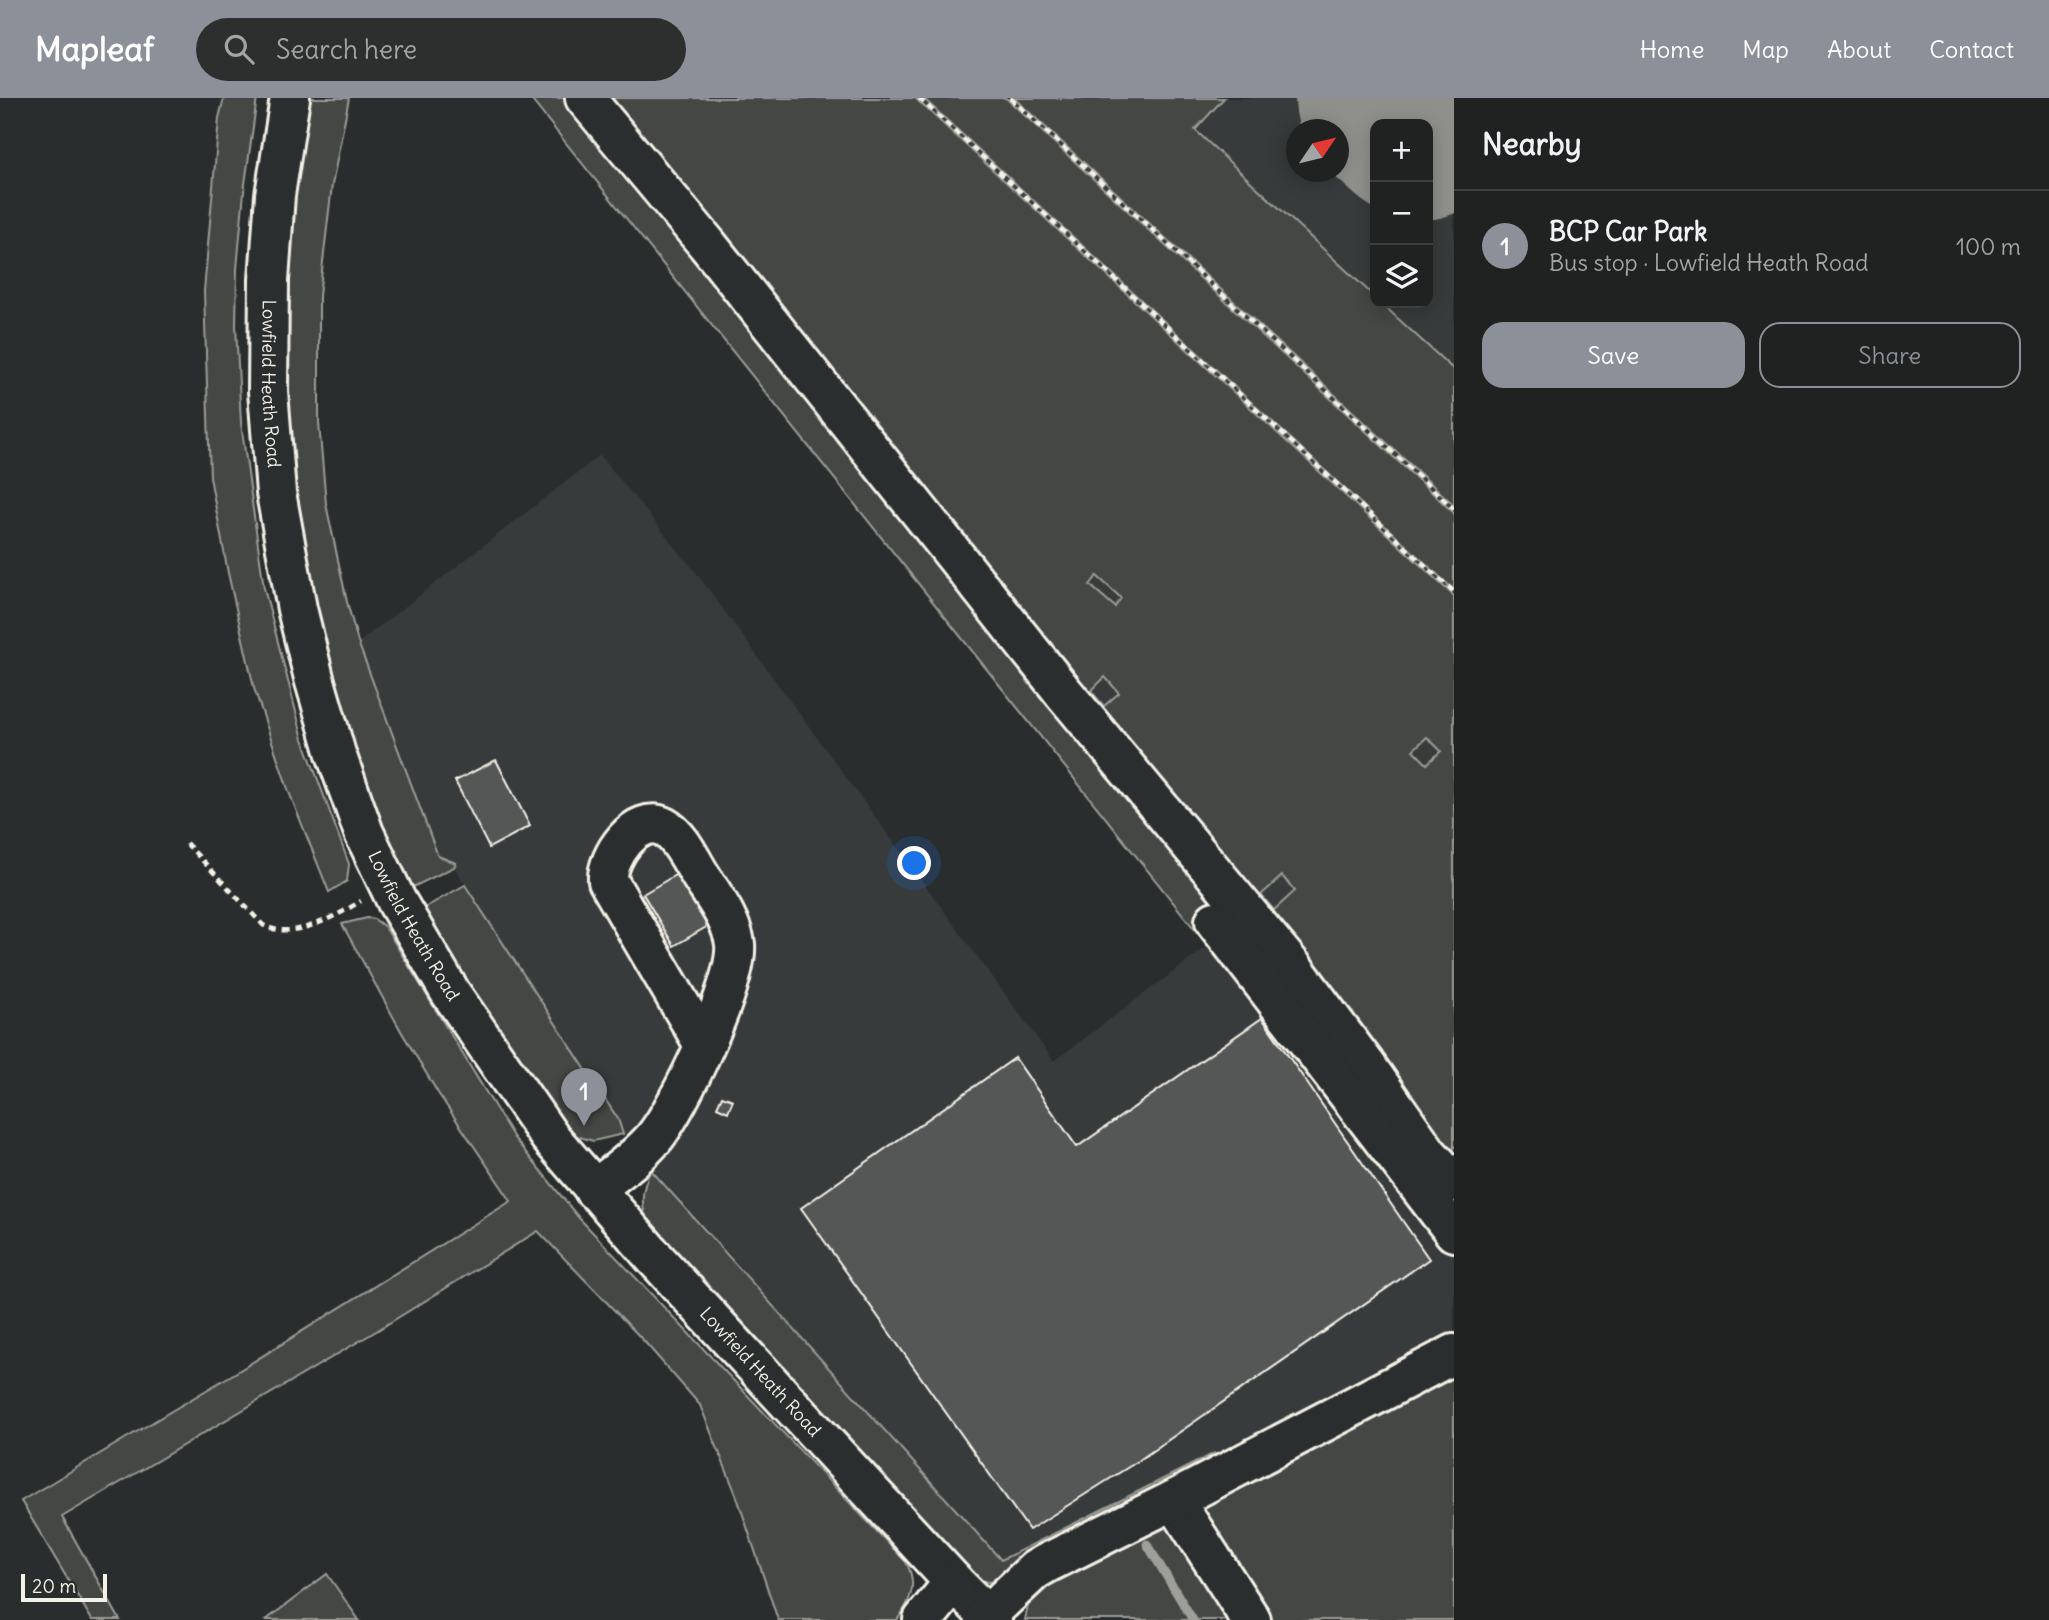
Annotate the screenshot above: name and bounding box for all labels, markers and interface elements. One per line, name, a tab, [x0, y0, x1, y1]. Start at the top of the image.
search box	[196, 18, 686, 81]
text: Mapleaf	[35, 28, 154, 70]
icon: search	[220, 30, 258, 68]
text: Search here	[276, 33, 417, 66]
text: Home	[1640, 34, 1704, 64]
text: Map	[1742, 34, 1789, 64]
text: About	[1827, 34, 1891, 64]
text: Contact	[1929, 34, 2014, 64]
north arrow	[1286, 119, 1349, 182]
map controls	[1370, 119, 1433, 308]
button: +	[1370, 119, 1433, 182]
text: Nearby	[1482, 125, 1582, 163]
button: −	[1370, 182, 1433, 245]
text: BCP Car Park	[1549, 215, 1707, 248]
text: 1	[1500, 232, 1510, 261]
text: 100 m	[1956, 232, 2021, 261]
button: layers	[1370, 245, 1433, 308]
text: Bus stop · Lowfield Heath Road	[1549, 248, 1869, 277]
street label: Lowfield Heath Road	[257, 299, 286, 469]
button: Save	[1482, 322, 1745, 388]
button: Share	[1759, 322, 2021, 388]
your location	[897, 846, 931, 880]
street label: Lowfield Heath Road	[363, 847, 465, 1006]
pin: 1	[561, 1068, 607, 1126]
street label: Lowfield Heath Road	[695, 1302, 826, 1442]
scale bar	[21, 1571, 107, 1603]
text: 20 m	[32, 1574, 76, 1598]

